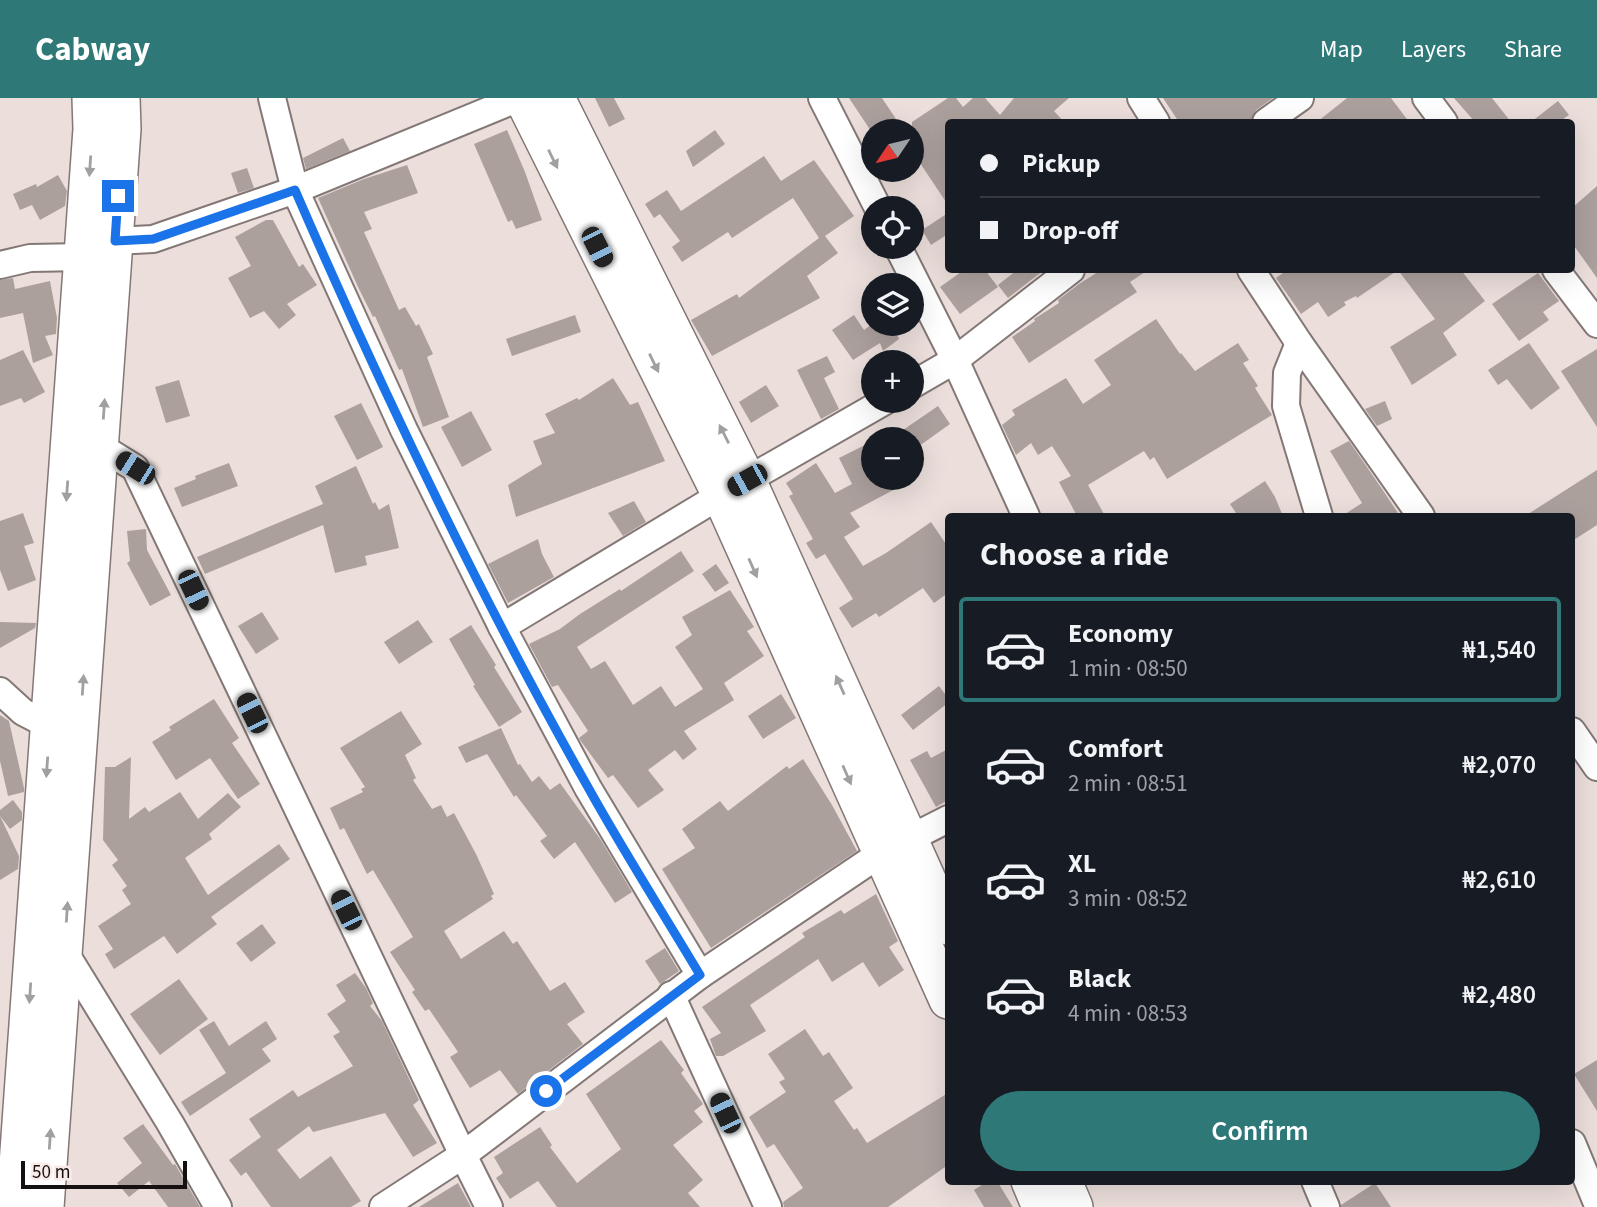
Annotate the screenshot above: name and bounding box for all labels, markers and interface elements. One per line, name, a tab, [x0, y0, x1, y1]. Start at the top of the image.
text: Cabway	[35, 26, 150, 73]
text: Map	[1320, 32, 1363, 67]
text: Layers	[1401, 32, 1466, 67]
text: Share	[1504, 32, 1562, 67]
north arrow	[861, 119, 924, 182]
map controls	[861, 119, 924, 490]
text: Pickup	[1022, 145, 1100, 182]
one-way arrow	[547, 149, 559, 169]
one-way arrow	[84, 155, 95, 177]
route end	[102, 180, 134, 212]
button: locate	[861, 196, 924, 259]
text: Drop-off	[1022, 212, 1118, 249]
car	[579, 224, 616, 270]
button: layers	[861, 273, 924, 336]
button: +	[861, 350, 924, 413]
one-way arrow	[649, 353, 660, 373]
one-way arrow	[98, 398, 109, 420]
one-way arrow	[718, 424, 729, 444]
button: −	[861, 427, 924, 490]
car	[112, 448, 159, 488]
car	[724, 461, 771, 499]
one-way arrow	[62, 480, 73, 502]
text: Choose a ride	[980, 532, 1169, 578]
one-way arrow	[748, 557, 759, 578]
car	[175, 567, 212, 613]
text: Economy	[1068, 615, 1173, 652]
icon: car	[984, 618, 1047, 681]
text: ₦1,540	[1462, 631, 1536, 668]
text: 1 min · 08:50	[1068, 652, 1188, 685]
one-way arrow	[78, 674, 89, 696]
one-way arrow	[834, 675, 845, 696]
car	[234, 690, 271, 736]
text: Comfort	[1068, 730, 1163, 767]
icon: car	[984, 733, 1047, 796]
text: ₦2,070	[1462, 746, 1536, 783]
one-way arrow	[41, 756, 52, 778]
one-way arrow	[841, 765, 853, 785]
text: 2 min · 08:51	[1068, 767, 1188, 800]
text: XL	[1068, 845, 1096, 882]
icon: car	[984, 848, 1047, 911]
text: ₦2,610	[1462, 861, 1536, 898]
text: 3 min · 08:52	[1068, 882, 1188, 915]
car	[328, 887, 365, 933]
one-way arrow	[62, 901, 73, 923]
text: Black	[1068, 960, 1131, 997]
icon: car	[984, 963, 1047, 1026]
text: ₦2,480	[1462, 976, 1536, 1013]
one-way arrow	[25, 983, 36, 1005]
text: 4 min · 08:53	[1068, 997, 1188, 1030]
route start	[530, 1075, 562, 1107]
car	[707, 1090, 744, 1136]
button: Confirm	[980, 1091, 1540, 1171]
one-way arrow	[45, 1128, 56, 1150]
scale bar	[21, 1158, 187, 1190]
text: 50 m	[32, 1159, 70, 1186]

